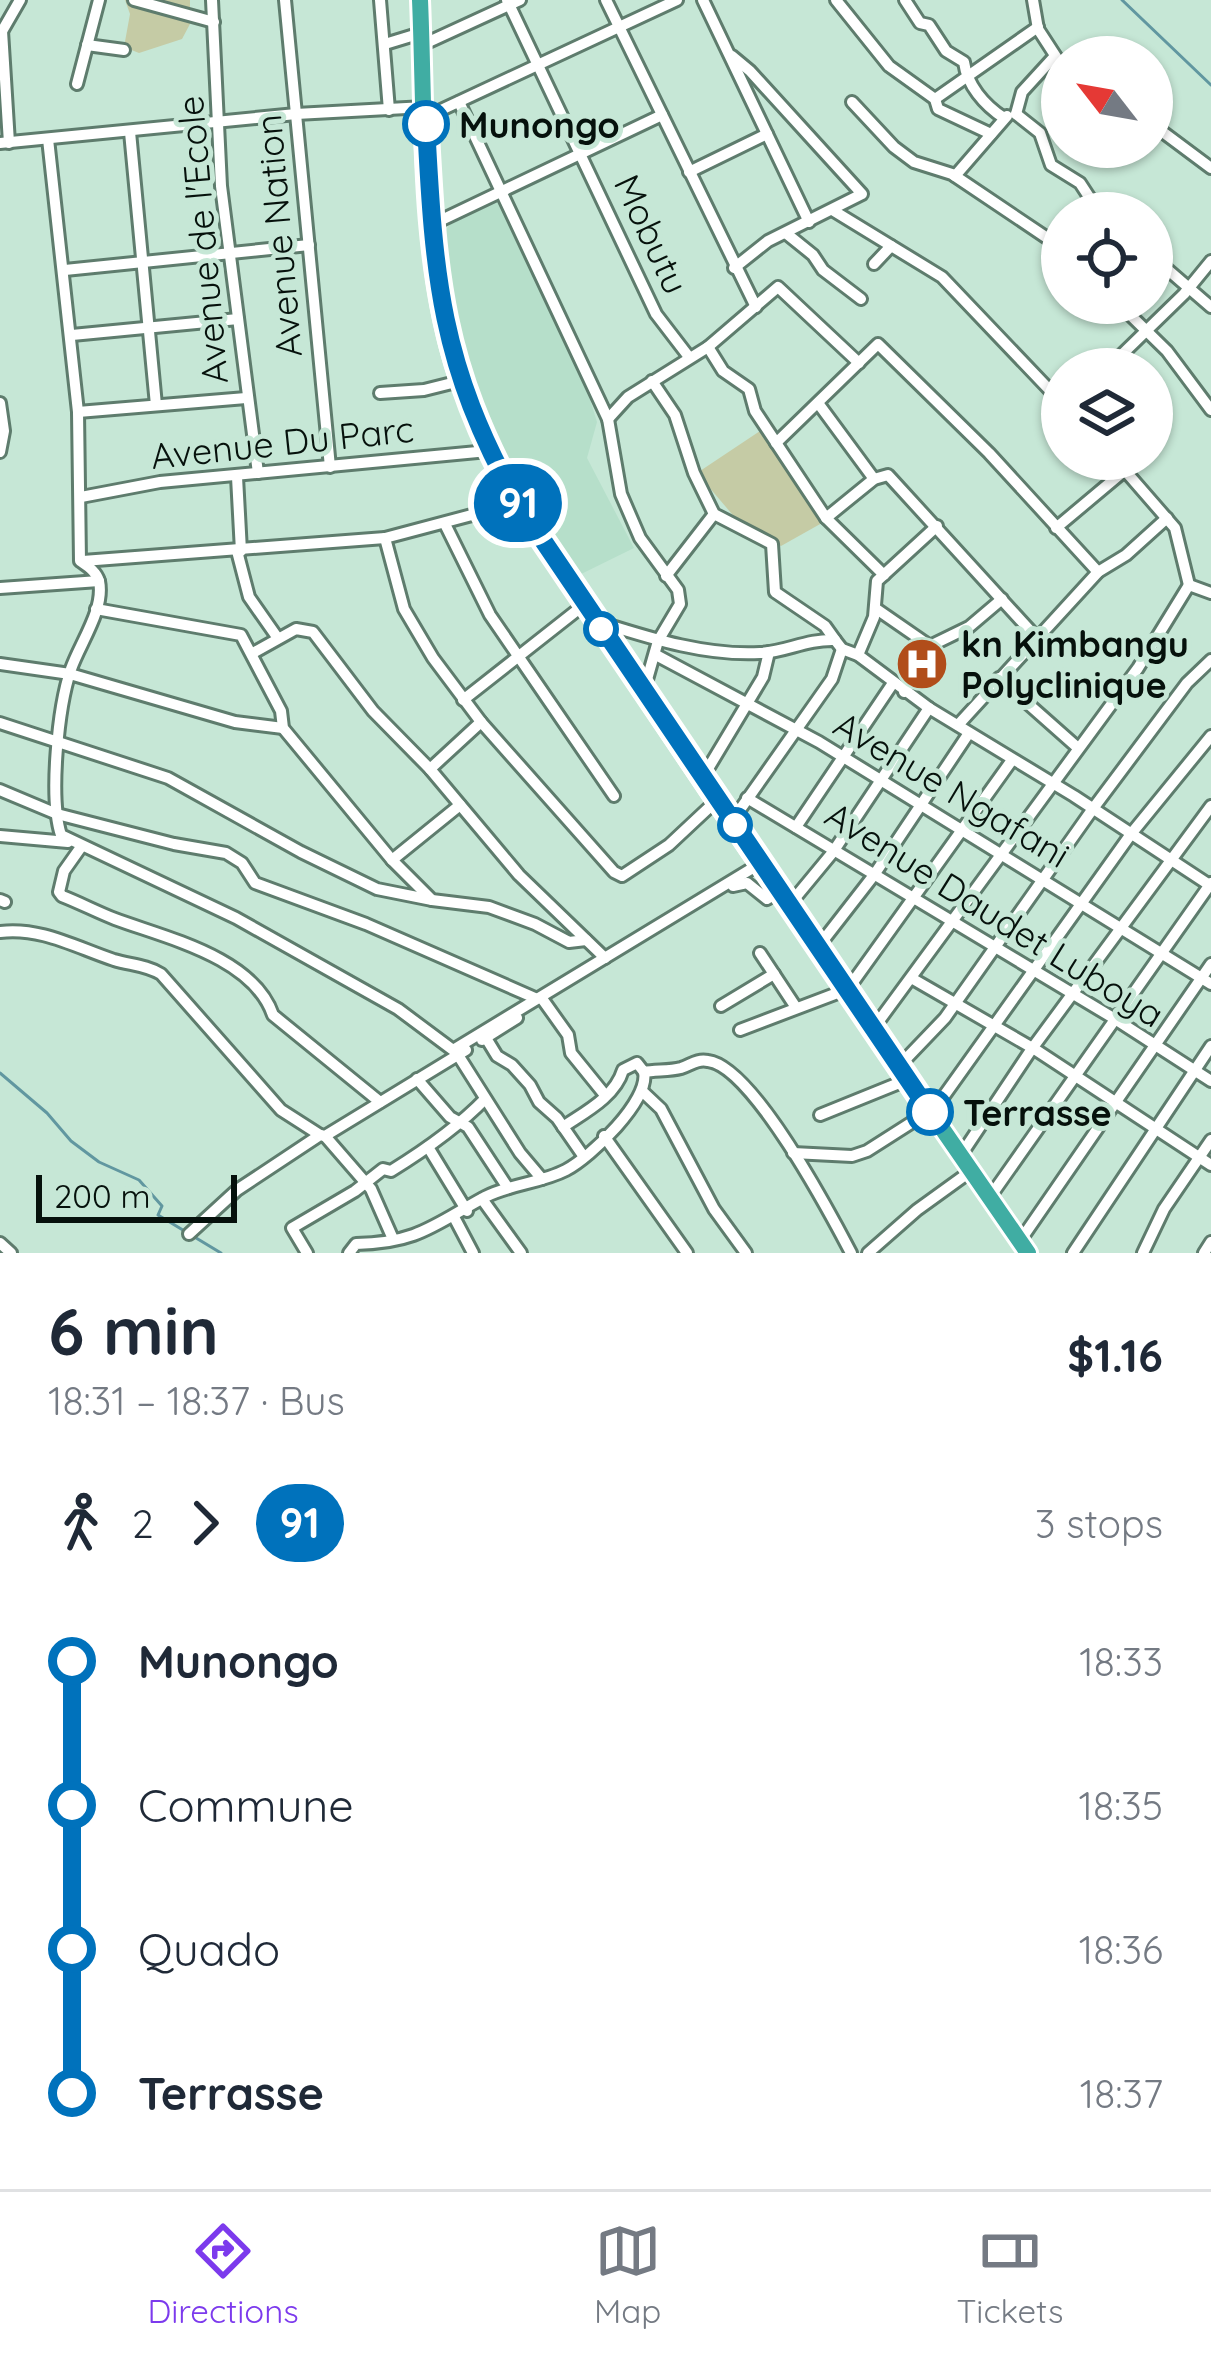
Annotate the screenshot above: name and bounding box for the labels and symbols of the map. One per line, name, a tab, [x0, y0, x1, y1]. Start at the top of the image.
north arrow	[1041, 36, 1173, 168]
street label: Avenue de l'Ecole	[167, 94, 237, 386]
marker: Munongo	[404, 102, 448, 146]
place label: Munongo	[459, 102, 620, 147]
street label: Avenue Nation	[245, 113, 311, 359]
street label: Mobutu	[605, 167, 699, 301]
street label: Avenue Du Parc	[148, 406, 416, 478]
line badge: 91	[464, 464, 572, 542]
unlabelled marker	[585, 613, 617, 645]
place label: kn Kimbangu Polyclinique	[961, 621, 1189, 707]
hospital icon: kn Kimbangu Polyclinique	[894, 636, 950, 692]
street label: Avenue Ngafani	[826, 701, 1078, 877]
street label: Avenue Daudet Luboya	[818, 791, 1172, 1037]
unlabelled marker	[719, 809, 751, 841]
marker: Terrasse	[908, 1090, 952, 1134]
place label: Terrasse	[963, 1090, 1112, 1135]
scale bar	[36, 1169, 237, 1222]

